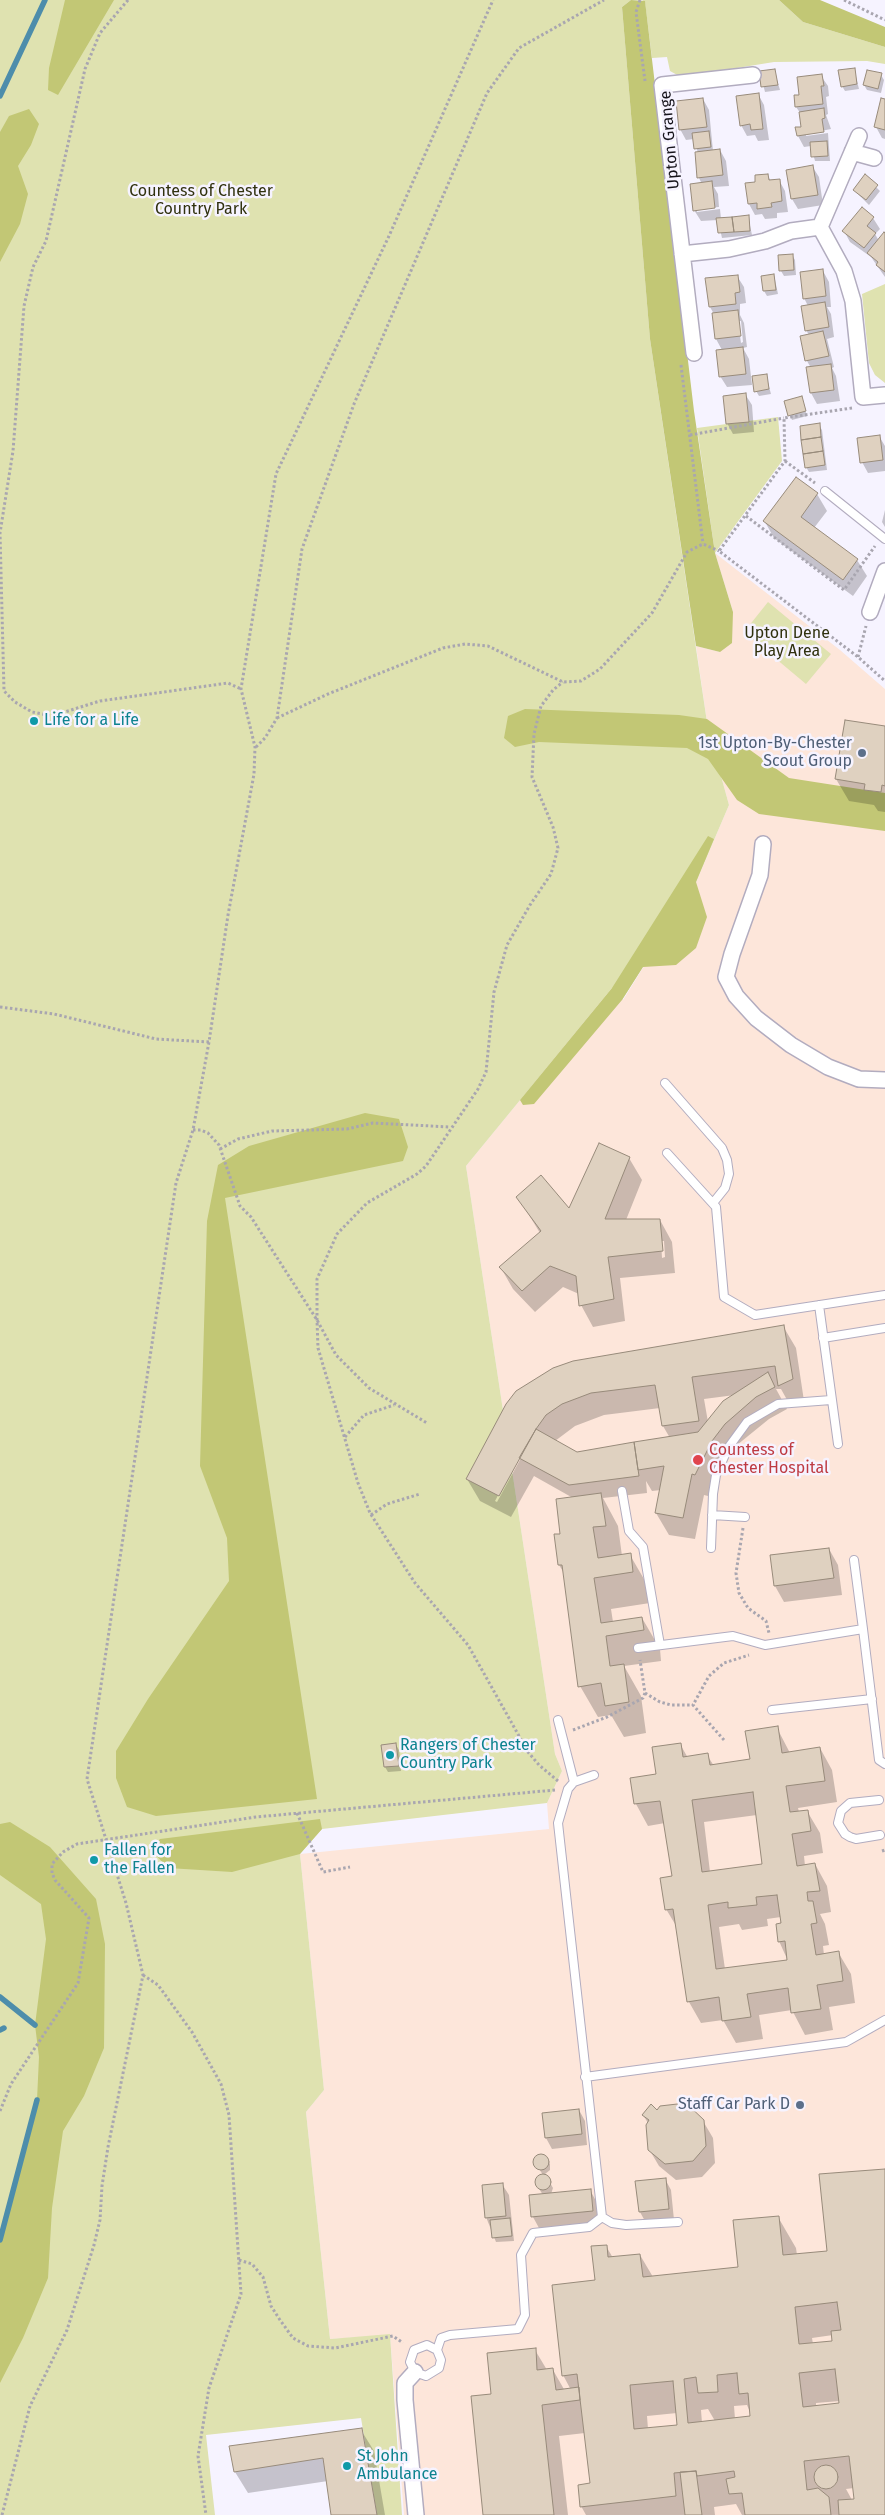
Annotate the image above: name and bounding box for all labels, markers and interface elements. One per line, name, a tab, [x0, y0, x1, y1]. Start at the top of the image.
street label: Upton Grange	[656, 90, 684, 190]
park label: Countess of Chester Country Park	[129, 182, 273, 220]
park label: Upton Dene Play Area	[744, 624, 830, 662]
place label: Life for a Life	[44, 711, 139, 731]
marker: Life for a Life	[28, 715, 40, 727]
place label: 1st Upton-By-Chester Scout Group	[698, 734, 852, 772]
marker: 1st Upton-By-Chester Scout Group	[856, 747, 868, 759]
place label: Countess of Chester Hospital	[709, 1441, 829, 1479]
marker: Countess of Chester Hospital	[691, 1453, 705, 1467]
place label: Rangers of Chester Country Park	[400, 1736, 536, 1774]
marker: Rangers of Chester Country Park	[384, 1749, 396, 1761]
place label: Fallen for the Fallen	[104, 1841, 175, 1879]
marker: Fallen for the Fallen	[88, 1854, 100, 1866]
place label: Staff Car Park D	[678, 2095, 790, 2115]
marker: Staff Car Park D	[794, 2099, 806, 2111]
place label: St John Ambulance	[357, 2447, 437, 2485]
marker: St John Ambulance	[341, 2460, 353, 2472]

